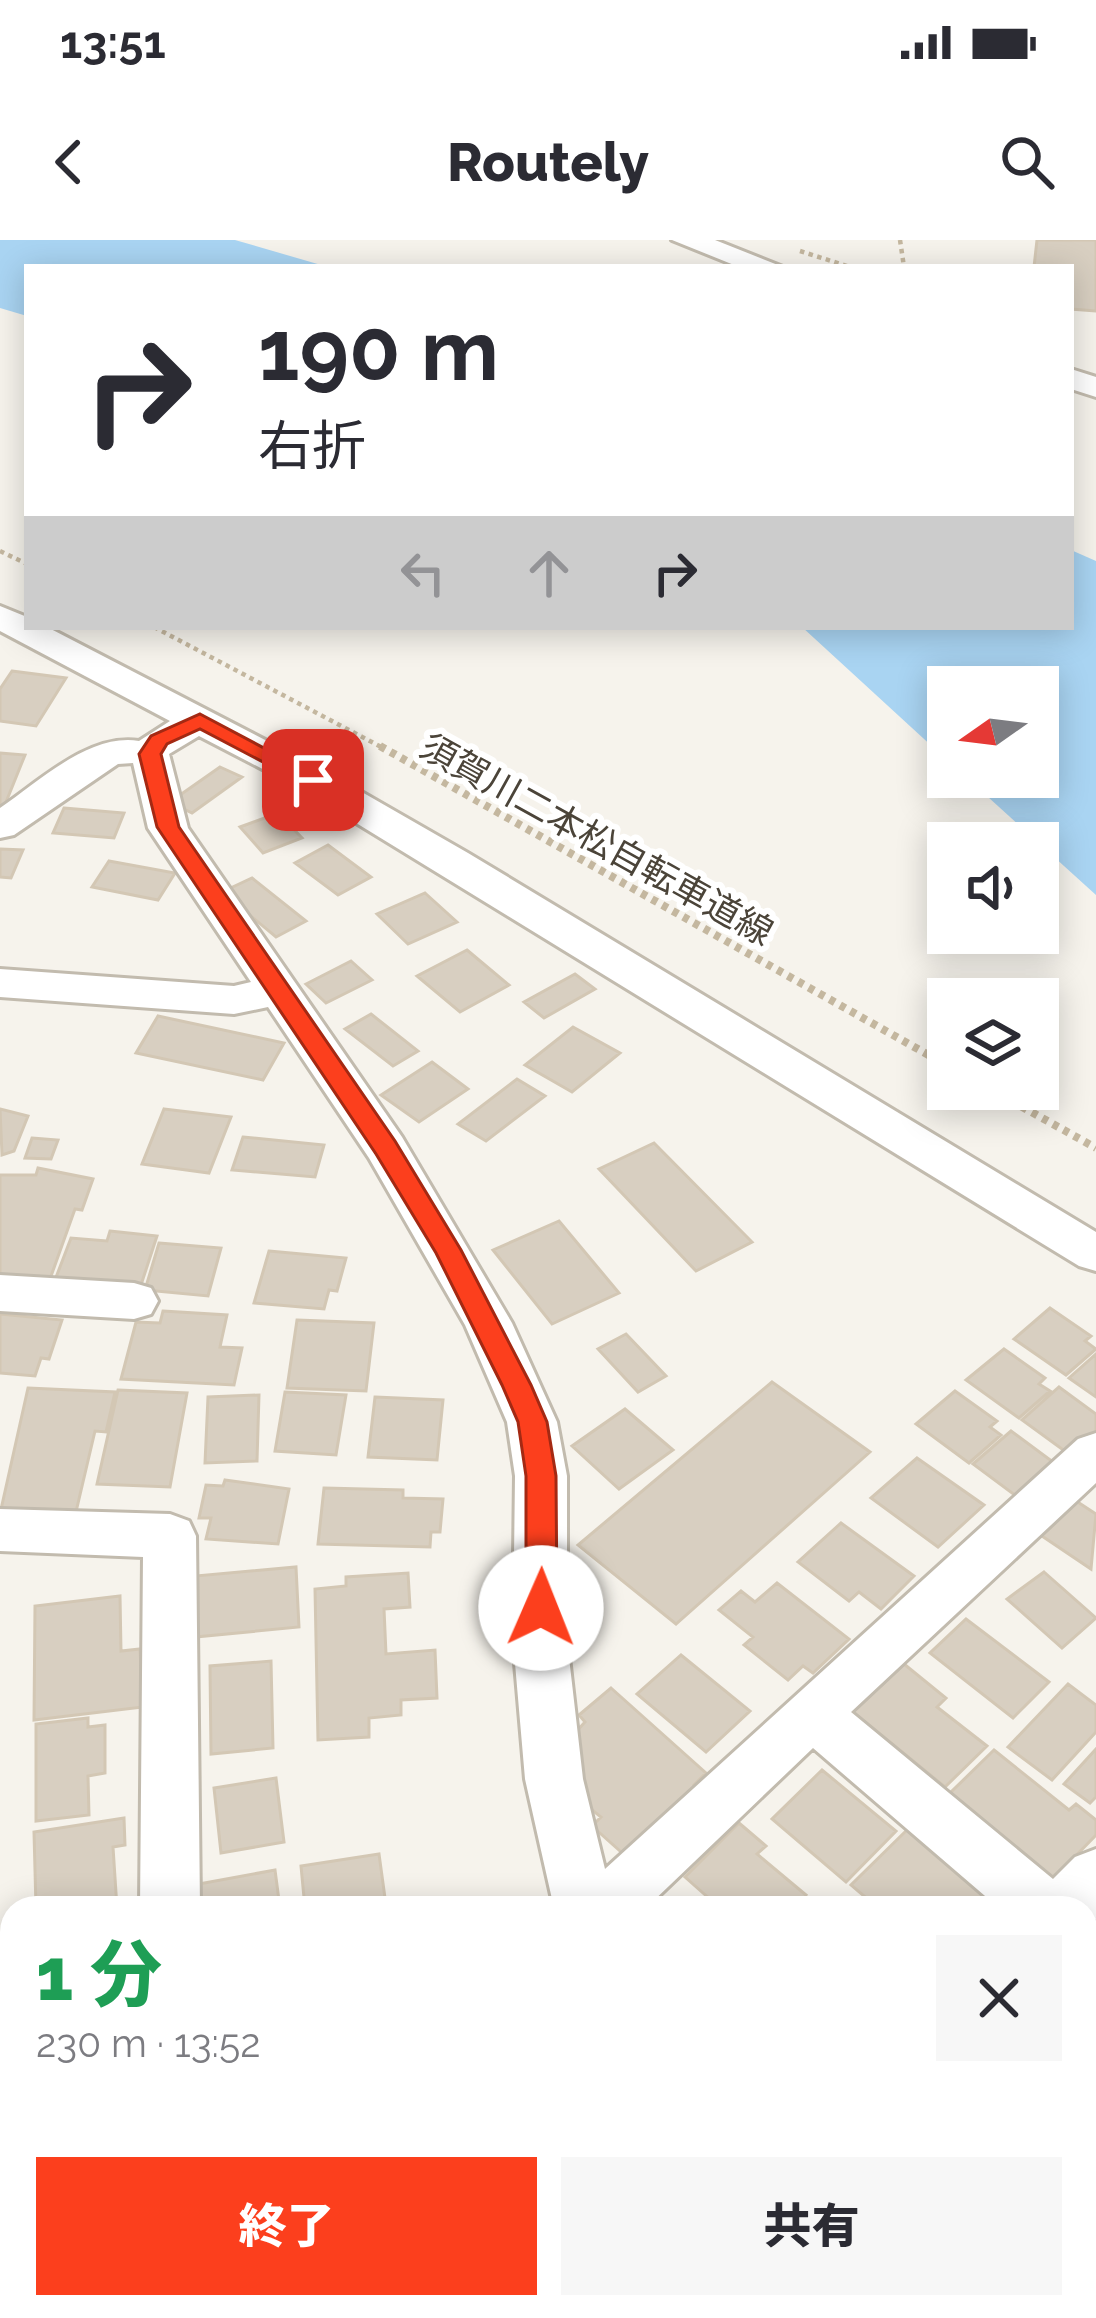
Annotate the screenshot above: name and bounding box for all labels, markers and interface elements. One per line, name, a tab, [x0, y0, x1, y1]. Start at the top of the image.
text: 13:51	[60, 16, 166, 69]
icon: back	[36, 129, 102, 195]
icon: search	[994, 129, 1060, 195]
text: Routely	[447, 130, 649, 194]
text: 190 m	[258, 301, 499, 400]
icon: right	[60, 312, 216, 468]
text: 右折	[258, 414, 366, 478]
icon: left	[390, 540, 456, 606]
icon: ahead	[516, 540, 582, 606]
icon: right	[642, 540, 708, 606]
north arrow	[927, 666, 1059, 798]
map controls	[927, 666, 1059, 1110]
street label: 須賀川二本松自転車道線	[414, 725, 780, 953]
pin	[262, 729, 364, 831]
icon: arrive	[280, 747, 346, 813]
button: sound	[927, 822, 1059, 954]
button: layers	[927, 978, 1059, 1110]
position arrow	[478, 1545, 604, 1671]
text: 1 分	[36, 1932, 162, 2017]
button: close	[936, 1935, 1062, 2061]
text: 230 m · 13:52	[36, 2020, 260, 2066]
button: 終了	[36, 2157, 537, 2295]
button: 共有	[561, 2157, 1062, 2295]

